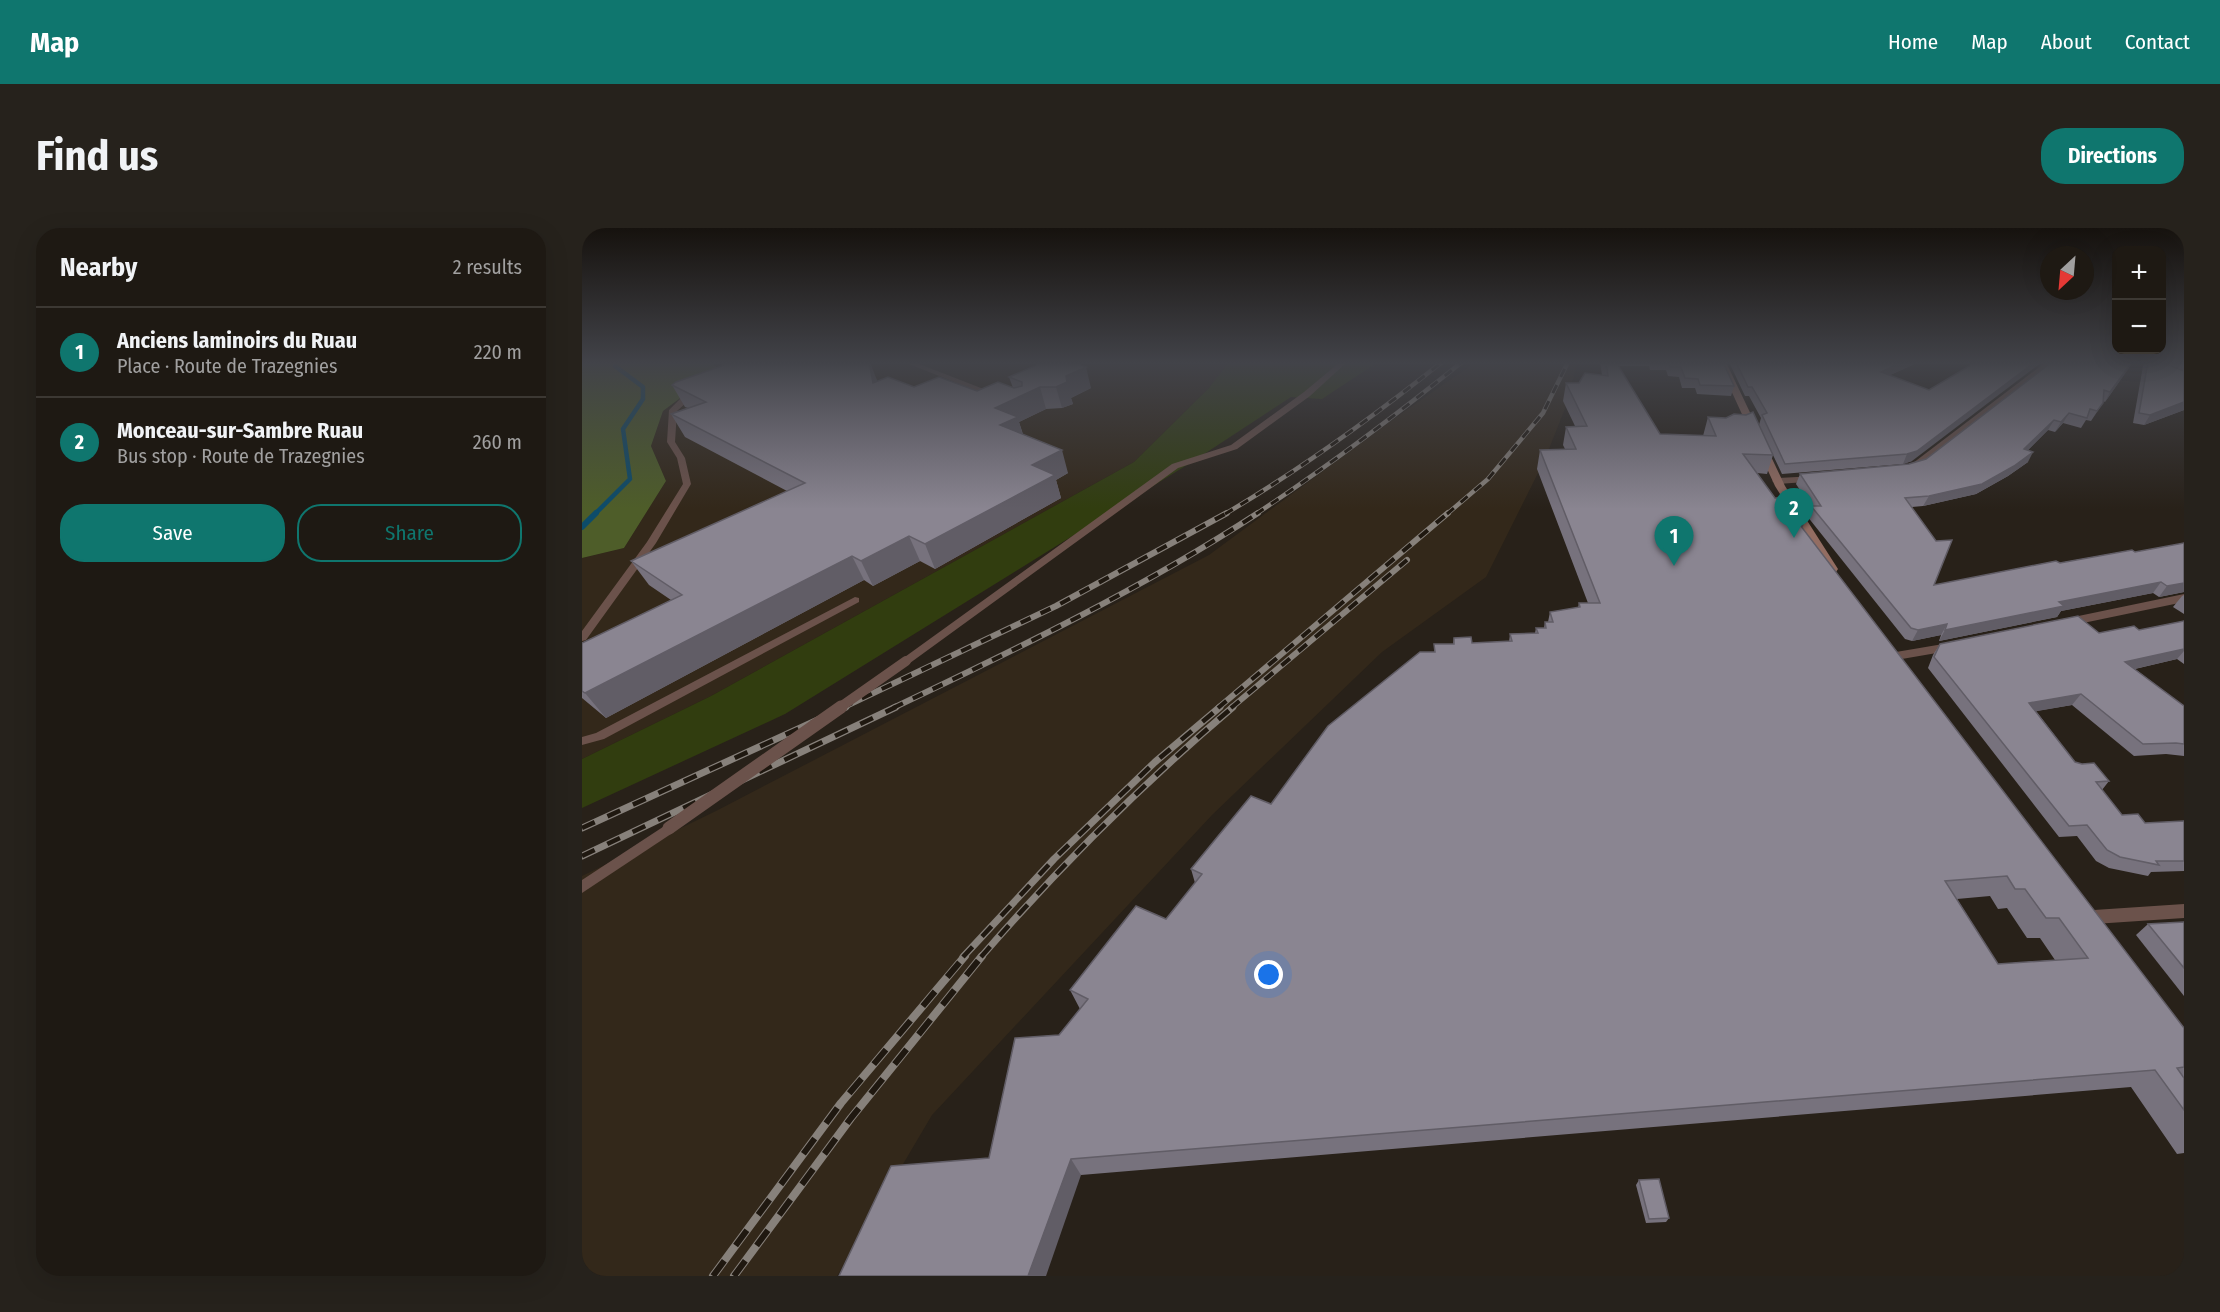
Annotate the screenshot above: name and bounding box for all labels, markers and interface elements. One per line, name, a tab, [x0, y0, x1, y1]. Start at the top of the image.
text: Map	[30, 26, 79, 59]
text: Home	[1888, 29, 1938, 55]
text: Map	[1971, 29, 2008, 55]
text: About	[2041, 29, 2092, 55]
text: Contact	[2125, 29, 2190, 55]
button: Directions	[2041, 128, 2184, 184]
text: Find us	[36, 131, 158, 181]
north arrow	[2040, 246, 2094, 300]
map controls	[2112, 246, 2166, 354]
button: +	[2112, 246, 2166, 300]
text: Nearby	[60, 252, 137, 283]
text: 2 results	[453, 255, 522, 279]
button: −	[2112, 300, 2166, 354]
text: Anciens laminoirs du Ruau	[117, 327, 357, 354]
text: 1	[75, 340, 84, 364]
text: 220 m	[474, 340, 522, 364]
text: Place · Route de Trazegnies	[117, 354, 338, 378]
text: Monceau-sur-Sambre Ruau	[117, 417, 363, 444]
text: 2	[75, 430, 84, 454]
text: 260 m	[473, 430, 522, 454]
text: Bus stop · Route de Trazegnies	[117, 444, 365, 468]
pin: 2	[1774, 488, 1814, 538]
button: Save	[60, 504, 285, 562]
button: Share	[297, 504, 522, 562]
pin: 1	[1654, 516, 1694, 566]
your location	[1254, 960, 1283, 989]

